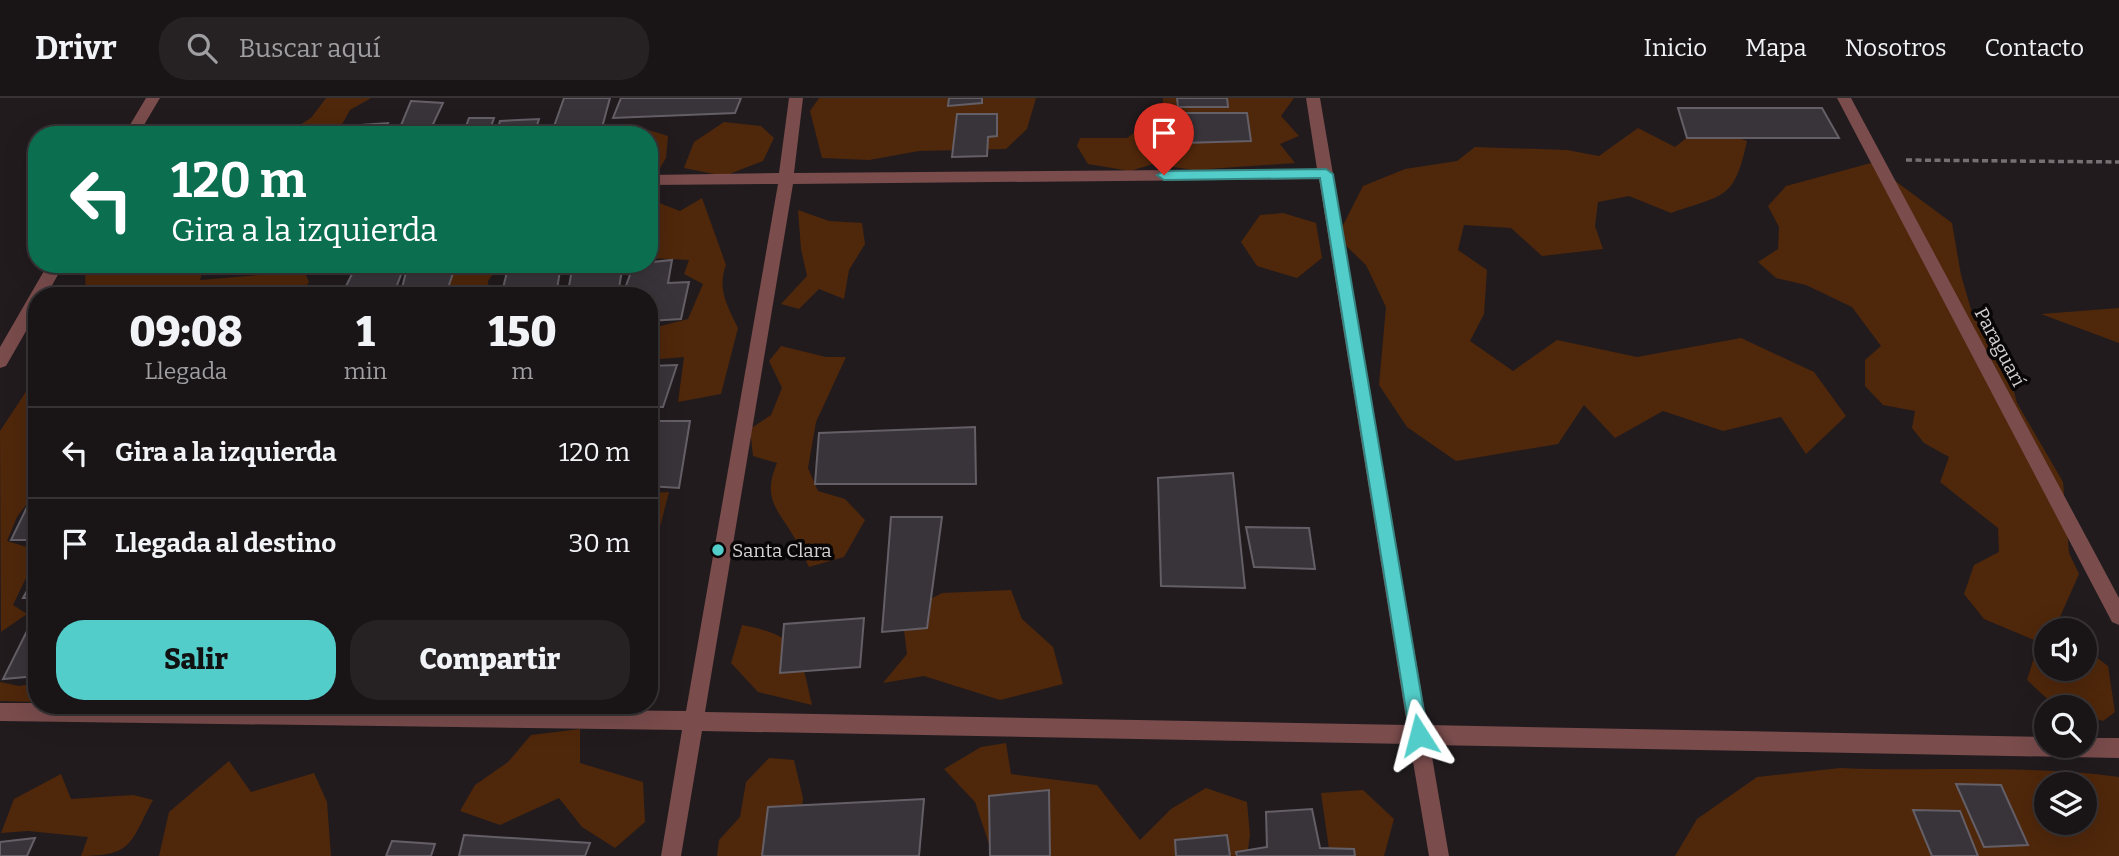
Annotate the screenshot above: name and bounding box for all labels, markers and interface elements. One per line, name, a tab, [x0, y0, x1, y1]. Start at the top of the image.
search box	[159, 17, 649, 80]
text: Drivr	[35, 28, 117, 68]
icon: search	[183, 29, 221, 67]
text: Buscar aquí	[239, 33, 380, 64]
text: Inicio	[1643, 34, 1707, 62]
text: Mapa	[1745, 34, 1807, 62]
text: Nosotros	[1845, 34, 1946, 62]
text: Contacto	[1984, 34, 2084, 62]
pin	[1134, 103, 1194, 175]
icon: arrive	[1145, 114, 1183, 152]
text: 120 m	[171, 151, 306, 210]
icon: left	[56, 154, 147, 245]
text: Gira a la izquierda	[171, 211, 438, 249]
street label: Paraguarí	[1970, 304, 2031, 391]
text: 09:08	[129, 307, 243, 357]
text: 1	[356, 307, 375, 357]
text: 150	[488, 307, 557, 357]
text: Llegada	[144, 357, 227, 385]
text: min	[344, 357, 387, 385]
text: m	[512, 357, 534, 385]
icon: left	[56, 434, 94, 472]
text: Gira a la izquierda	[115, 437, 337, 468]
text: 120 m	[559, 437, 630, 468]
icon: arrive	[56, 525, 94, 563]
text: Llegada al destino	[115, 528, 336, 559]
text: 30 m	[569, 528, 630, 559]
place label: Santa Clara	[732, 539, 832, 562]
marker: Santa Clara	[710, 542, 726, 558]
map controls	[2034, 618, 2097, 835]
button: sound	[2034, 618, 2097, 681]
button: Salir	[56, 620, 336, 700]
button: Compartir	[350, 620, 630, 700]
button: search	[2034, 695, 2097, 758]
position arrow	[1382, 698, 1456, 772]
button: layers	[2034, 772, 2097, 835]

